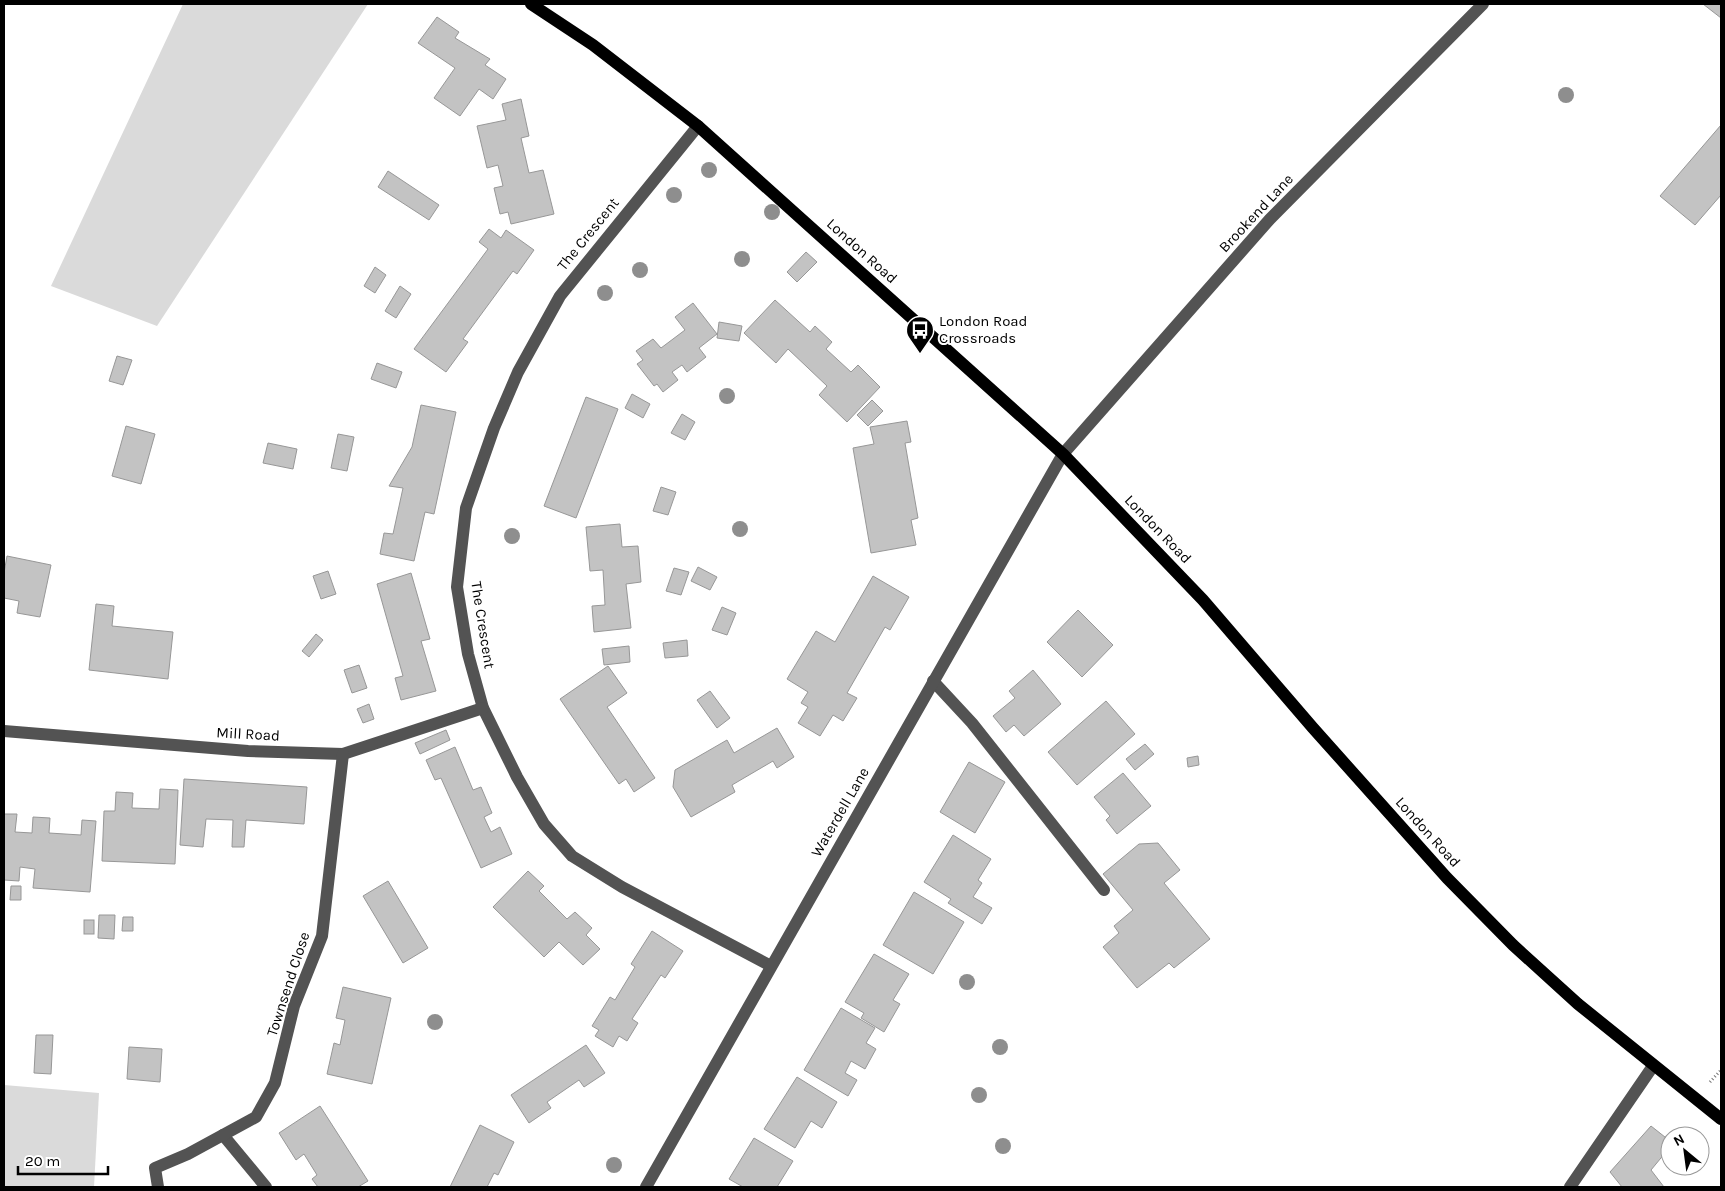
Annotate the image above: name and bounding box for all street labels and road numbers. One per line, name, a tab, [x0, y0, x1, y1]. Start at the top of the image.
street label: Brookend Lane	[1215, 170, 1297, 256]
street label: The Crescent	[553, 194, 623, 274]
street label: London Road	[823, 215, 901, 287]
street label: London Road	[1121, 491, 1195, 567]
street label: The Crescent	[467, 580, 499, 670]
street label: Mill Road	[216, 723, 280, 745]
street label: Waterdell Lane	[807, 764, 873, 860]
street label: London Road	[1392, 793, 1464, 871]
street label: Townsend Close	[263, 930, 313, 1038]

